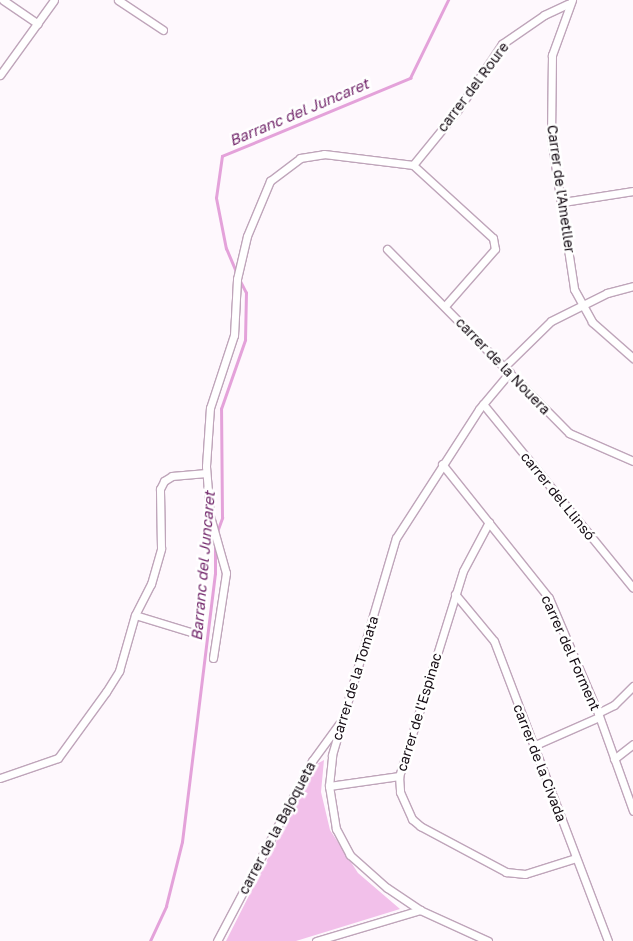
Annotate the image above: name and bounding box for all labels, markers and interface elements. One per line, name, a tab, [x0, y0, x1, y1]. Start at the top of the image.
street label: carrer del Roure	[434, 39, 512, 135]
water label: Barranc del Juncaret	[227, 74, 371, 150]
street label: Carrer de l'Ametller	[544, 124, 578, 254]
street label: carrer de la Nouera	[452, 314, 554, 418]
street label: carrer del Llinsó	[517, 449, 599, 543]
water label: Barranc del Juncaret	[188, 491, 218, 641]
street label: carrer del Forment	[538, 593, 604, 713]
street label: carrer de la Tomata	[328, 614, 382, 742]
street label: carrer de l'Espinac	[393, 651, 445, 773]
street label: carrer de la Civada	[510, 702, 570, 824]
street label: carrer de la Bajoqueta	[235, 759, 319, 897]

